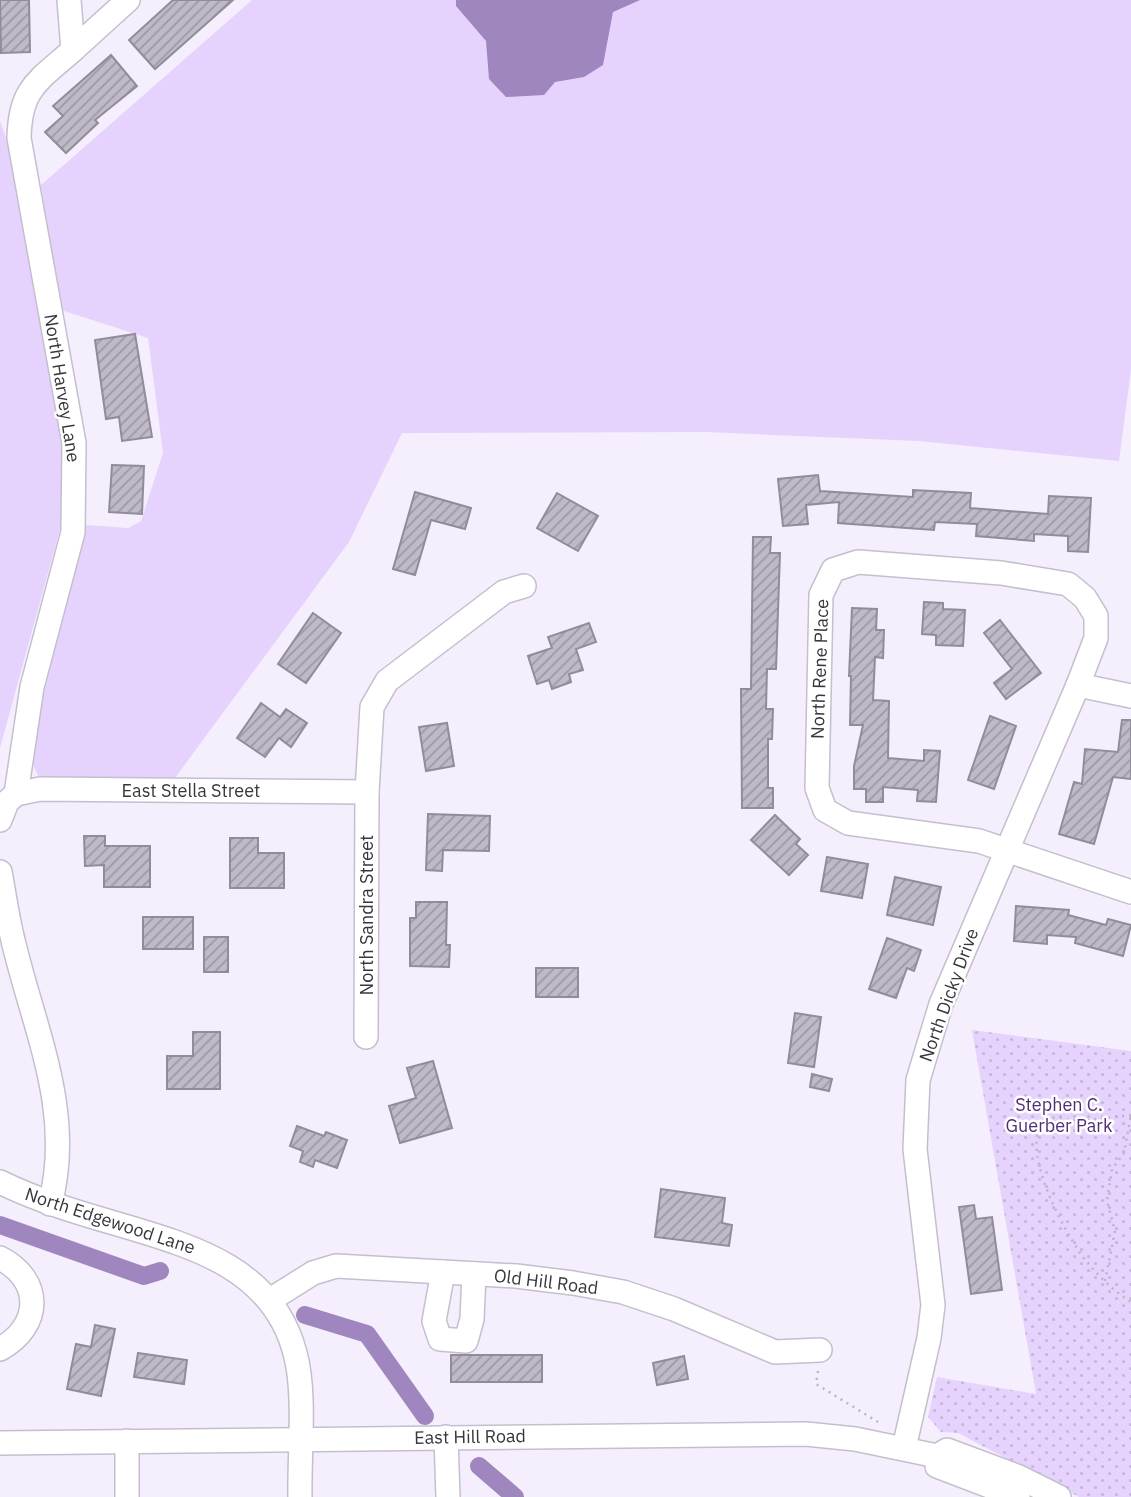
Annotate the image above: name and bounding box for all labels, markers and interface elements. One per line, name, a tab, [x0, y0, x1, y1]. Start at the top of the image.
street label: North Harvey Lane	[39, 312, 86, 464]
street label: North Rene Place	[806, 599, 833, 739]
street label: East Stella Street	[122, 779, 260, 802]
street label: North Sandra Street	[355, 835, 378, 995]
street label: North Dicky Drive	[914, 925, 983, 1065]
park label: Stephen C. Guerber Park	[1006, 1093, 1113, 1137]
street label: North Edgewood Lane	[22, 1182, 198, 1259]
street label: Old Hill Road	[493, 1264, 600, 1299]
street label: East Hill Road	[414, 1424, 526, 1449]

